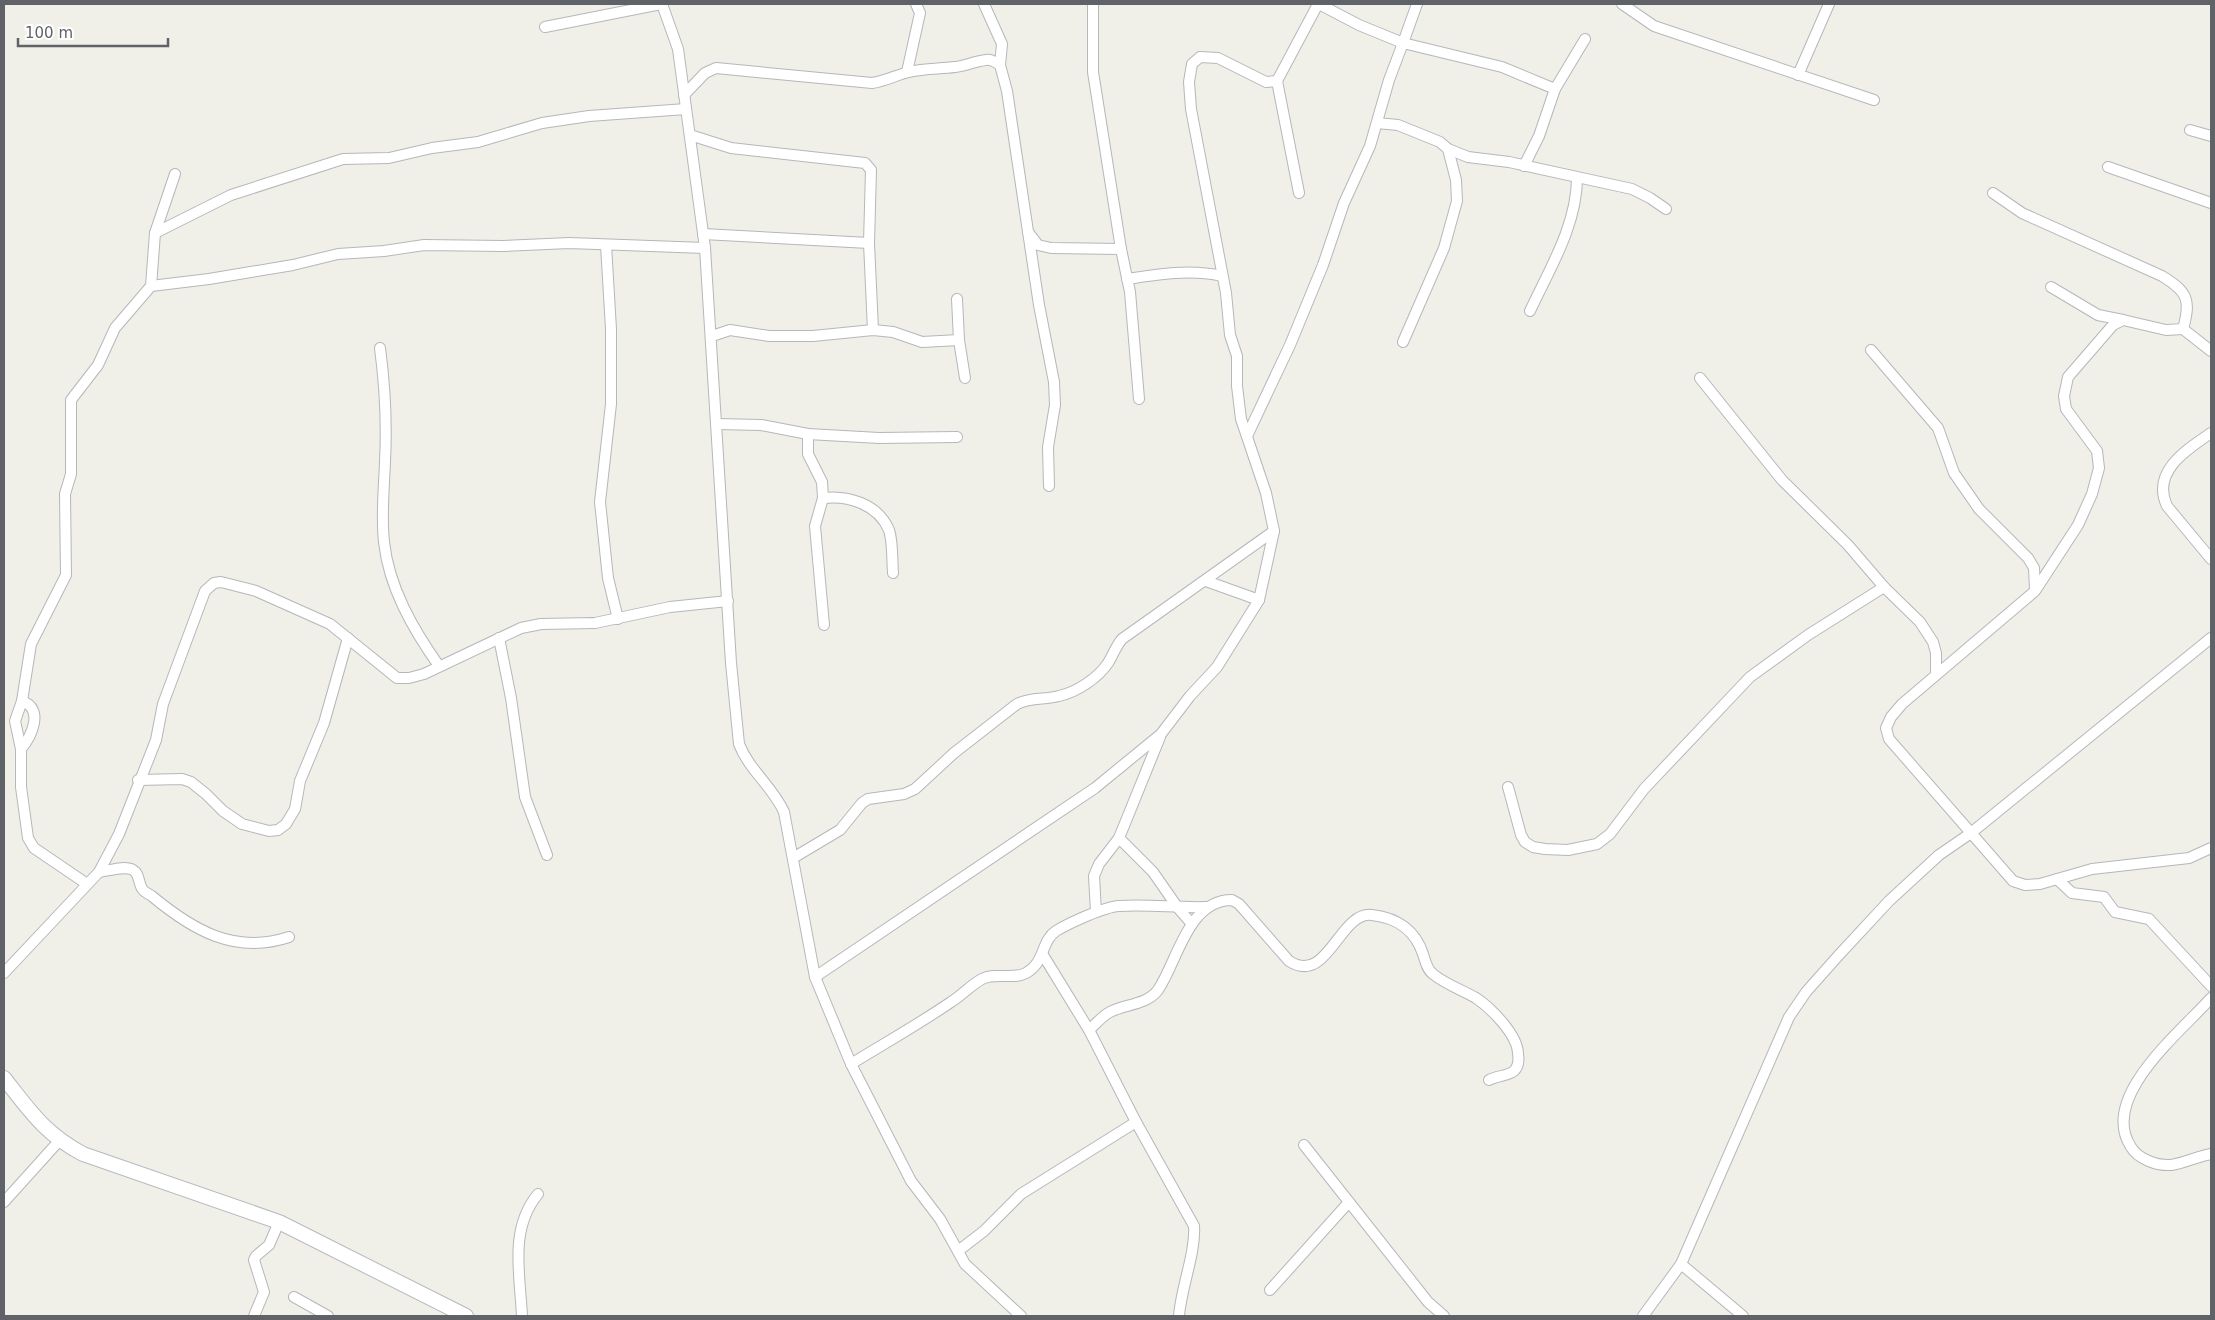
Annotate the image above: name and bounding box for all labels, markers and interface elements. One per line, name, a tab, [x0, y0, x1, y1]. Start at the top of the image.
scale bar	[18, 15, 168, 47]
text: 100 m	[25, 24, 73, 42]

